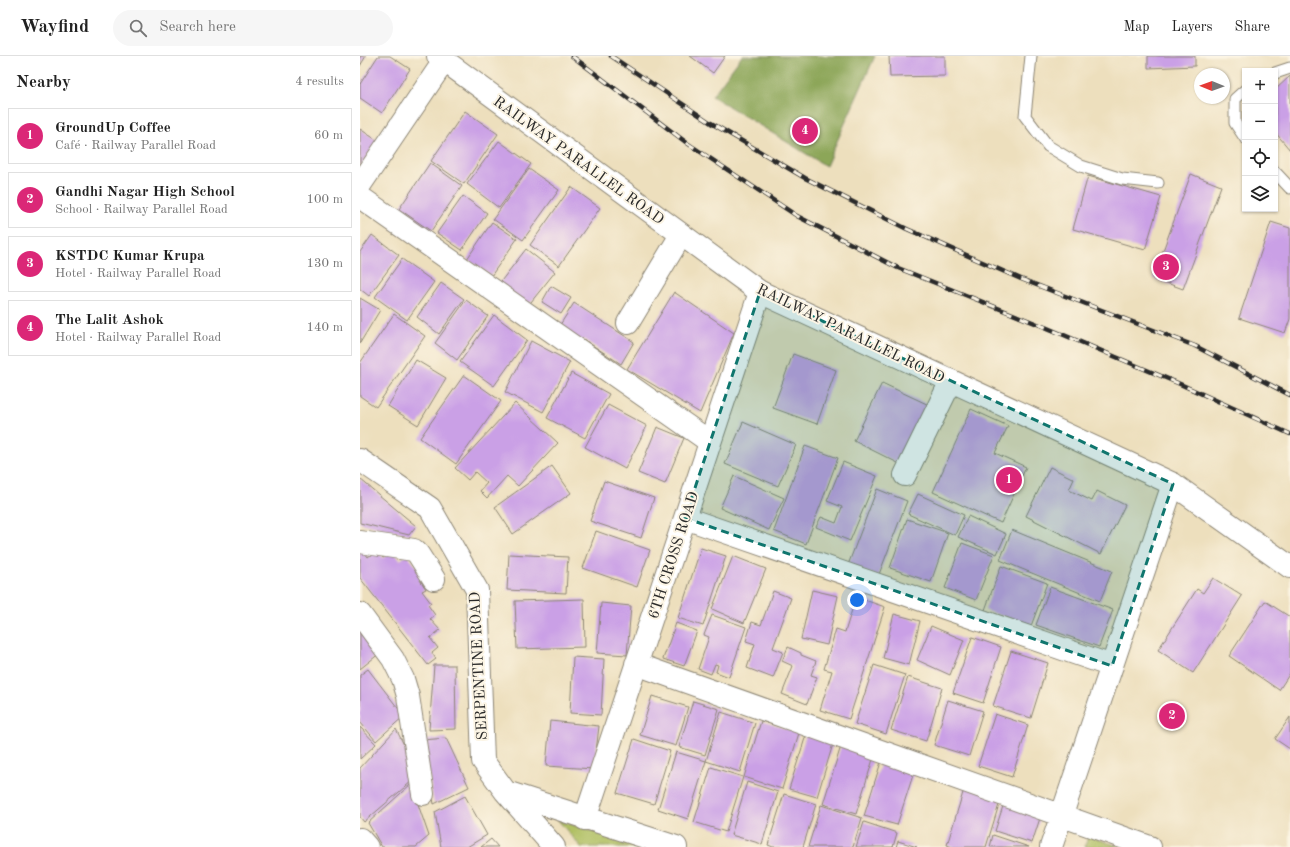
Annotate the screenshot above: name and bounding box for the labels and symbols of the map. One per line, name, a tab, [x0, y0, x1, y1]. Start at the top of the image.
north arrow	[1194, 68, 1230, 104]
street label: RAILWAY PARALLEL ROAD	[490, 94, 666, 228]
pin: 4	[792, 116, 818, 146]
pin: 3	[1153, 252, 1179, 282]
street label: RAILWAY PARALLEL ROAD	[754, 282, 947, 386]
pin: 1	[996, 465, 1022, 495]
street label: 6TH CROSS ROAD	[647, 490, 702, 621]
your location	[847, 590, 867, 610]
street label: SERPENTINE ROAD	[468, 591, 491, 741]
pin: 2	[1159, 701, 1185, 731]

